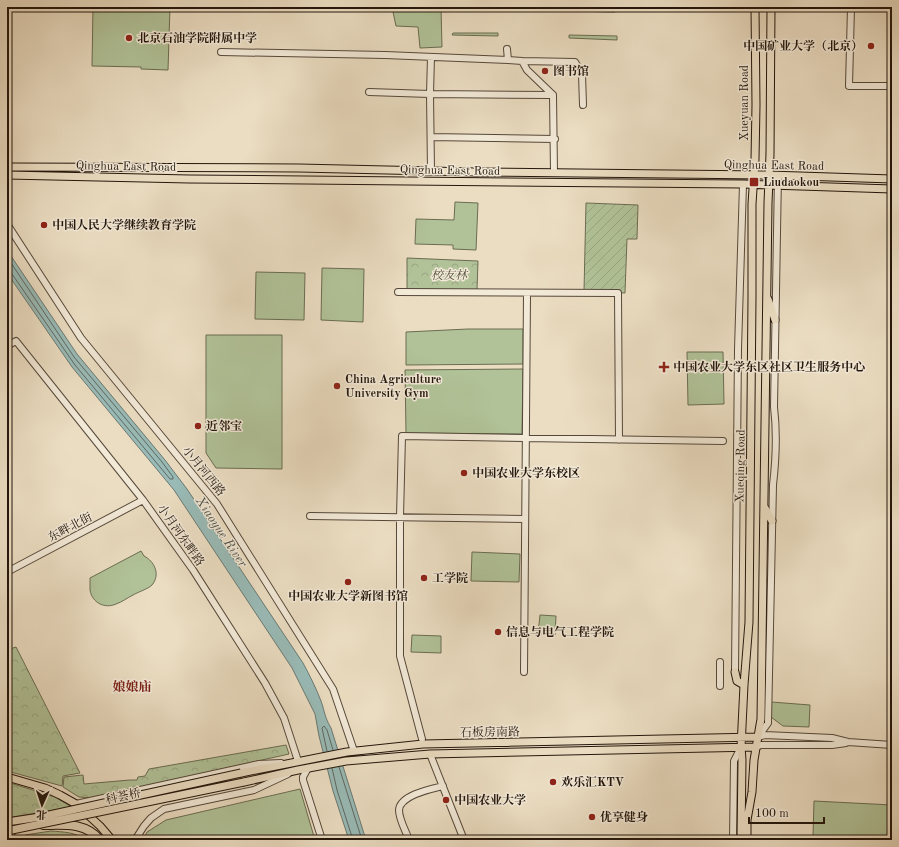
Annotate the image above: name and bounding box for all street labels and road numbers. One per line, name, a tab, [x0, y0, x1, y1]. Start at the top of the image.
street label: Xueyuan Road	[739, 65, 751, 141]
street label: Qinghua East Road	[724, 159, 824, 173]
street label: Qinghua East Road	[76, 160, 176, 174]
street label: Qinghua East Road	[400, 164, 500, 178]
street label: Xueqing Road	[734, 429, 748, 503]
street label: 小月河西路	[180, 443, 228, 499]
street label: 小月河东畔路	[155, 501, 207, 569]
street label: 东畔北街	[46, 509, 95, 544]
street label: 石板房南路	[460, 724, 520, 740]
street label: 科荟桥	[104, 785, 142, 807]

